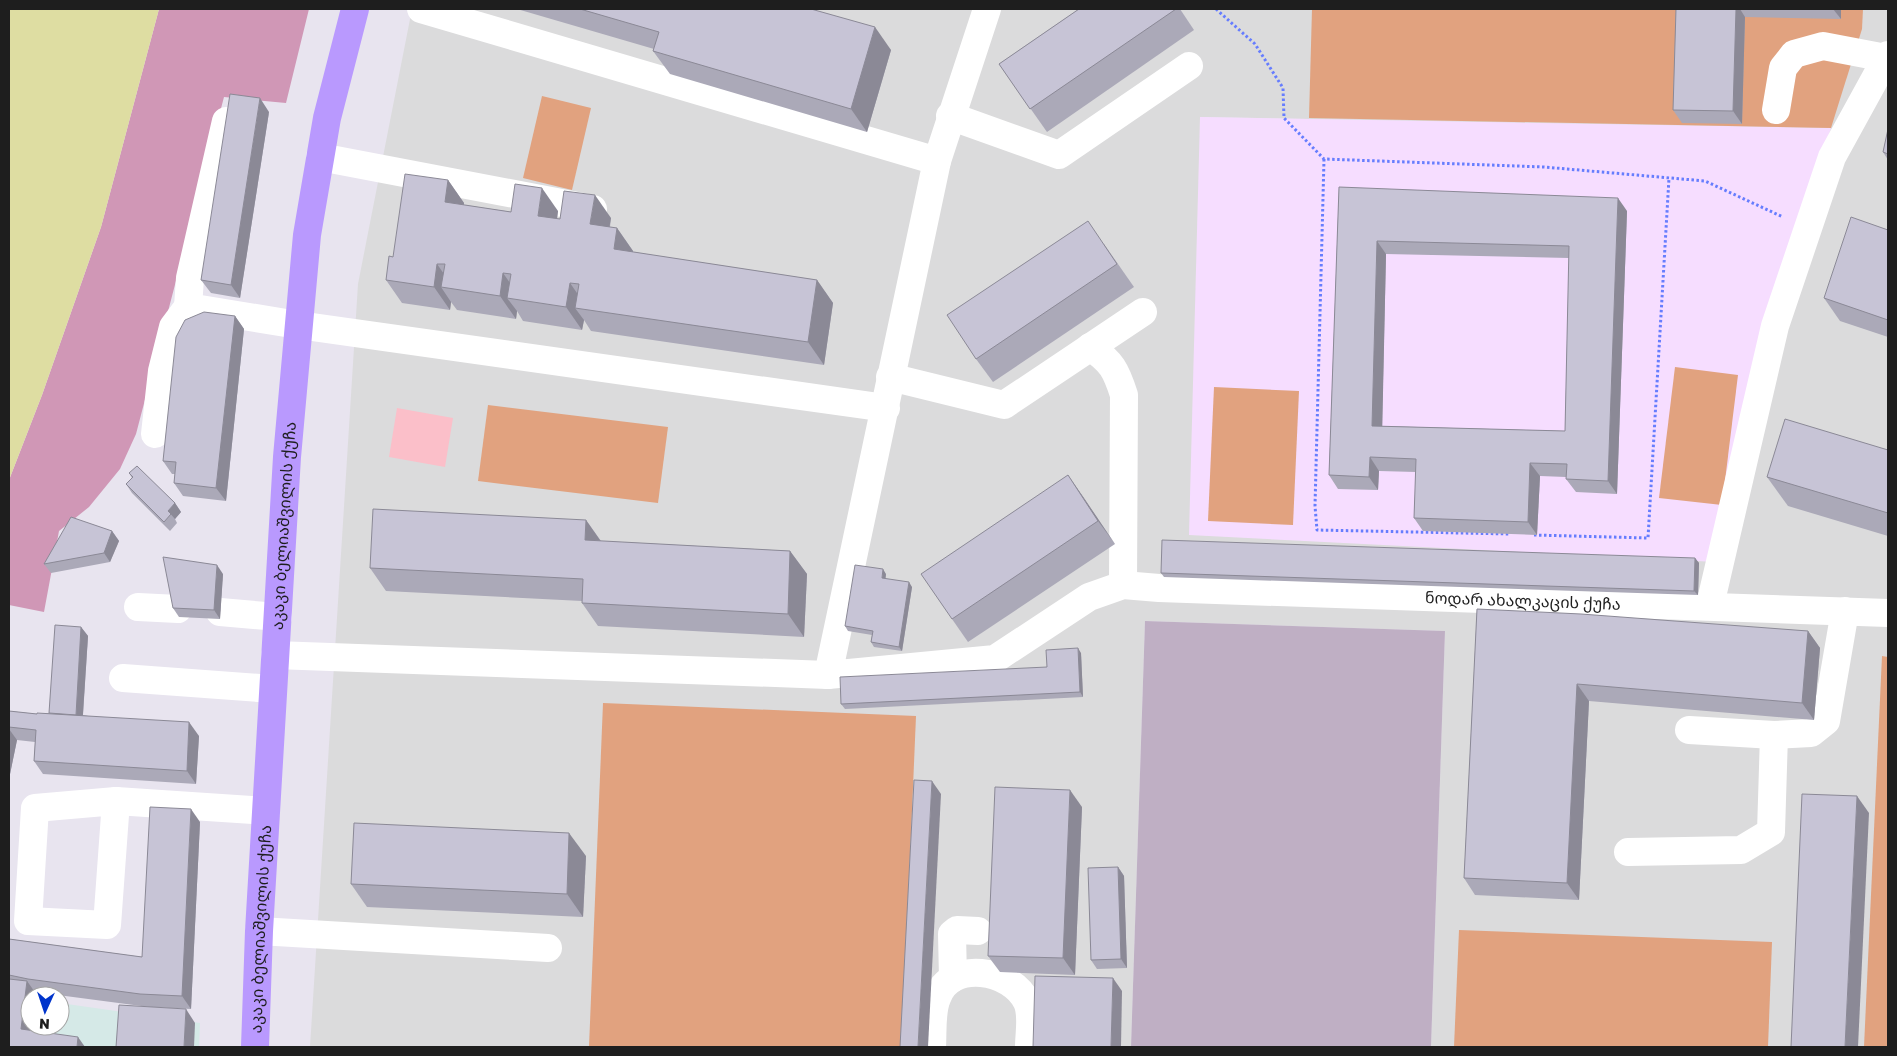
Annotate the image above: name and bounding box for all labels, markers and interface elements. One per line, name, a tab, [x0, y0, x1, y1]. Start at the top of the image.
street label: აკაკი ბელიაშვილის ქუჩა	[267, 421, 300, 631]
street label: ნოდარ ახალკაცის ქუჩა	[1425, 587, 1621, 614]
street label: აკაკი ბელიაშვილის ქუჩა	[245, 824, 275, 1034]
north arrow	[20, 986, 70, 1036]
text: N	[39, 1016, 50, 1033]

